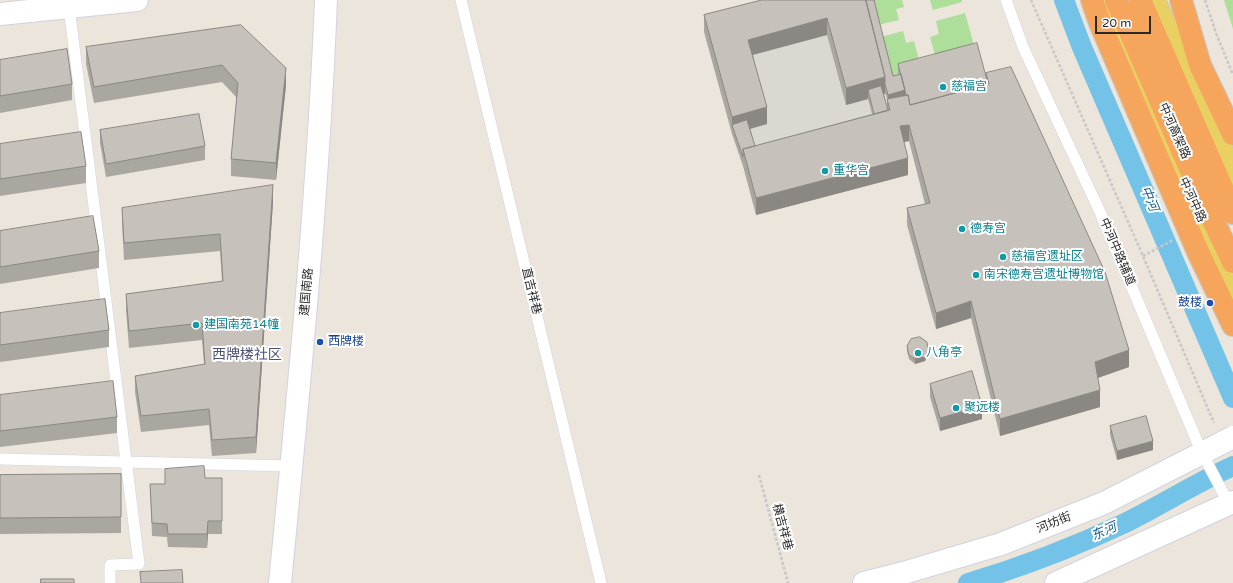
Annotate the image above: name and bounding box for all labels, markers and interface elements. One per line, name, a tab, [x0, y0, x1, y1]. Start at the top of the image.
scale bar	[1097, 8, 1153, 34]
text: 20 m	[1102, 16, 1131, 30]
place label: 慈福宫	[951, 80, 987, 94]
marker: 慈福宫	[938, 82, 948, 92]
street label: 中河高架路	[1155, 101, 1193, 161]
place label: 重华宫	[833, 164, 869, 178]
marker: 重华宫	[820, 166, 830, 176]
street label: 中河中路	[1175, 175, 1209, 225]
water label: 中河	[1137, 184, 1161, 214]
street label: 中河中路辅道	[1096, 216, 1138, 288]
place label: 德寿宫	[970, 222, 1006, 236]
marker: 德寿宫	[957, 224, 967, 234]
place label: 慈福宫遗址区	[1011, 250, 1083, 264]
marker: 慈福宫遗址区	[998, 252, 1008, 262]
street label: 直吉祥巷	[518, 266, 544, 316]
street label: 建国南路	[298, 267, 316, 317]
place label: 南宋德寿宫遗址博物馆	[984, 268, 1104, 282]
marker: 南宋德寿宫遗址博物馆	[971, 270, 981, 280]
place label: 鼓楼	[1178, 296, 1202, 310]
marker: 鼓楼	[1205, 298, 1215, 308]
place label: 建国南苑14幢	[204, 318, 279, 332]
marker: 建国南苑14幢	[191, 320, 201, 330]
place label: 西牌楼	[328, 335, 364, 349]
marker: 西牌楼	[315, 337, 325, 347]
place label: 八角亭	[926, 346, 962, 360]
district label: 西牌楼社区	[212, 347, 282, 363]
marker: 八角亭	[913, 348, 923, 358]
place label: 聚远楼	[964, 401, 1000, 415]
marker: 聚远楼	[951, 403, 961, 413]
street label: 横吉祥巷	[769, 502, 795, 552]
street label: 河坊街	[1035, 510, 1073, 536]
water label: 东河	[1089, 520, 1119, 544]

